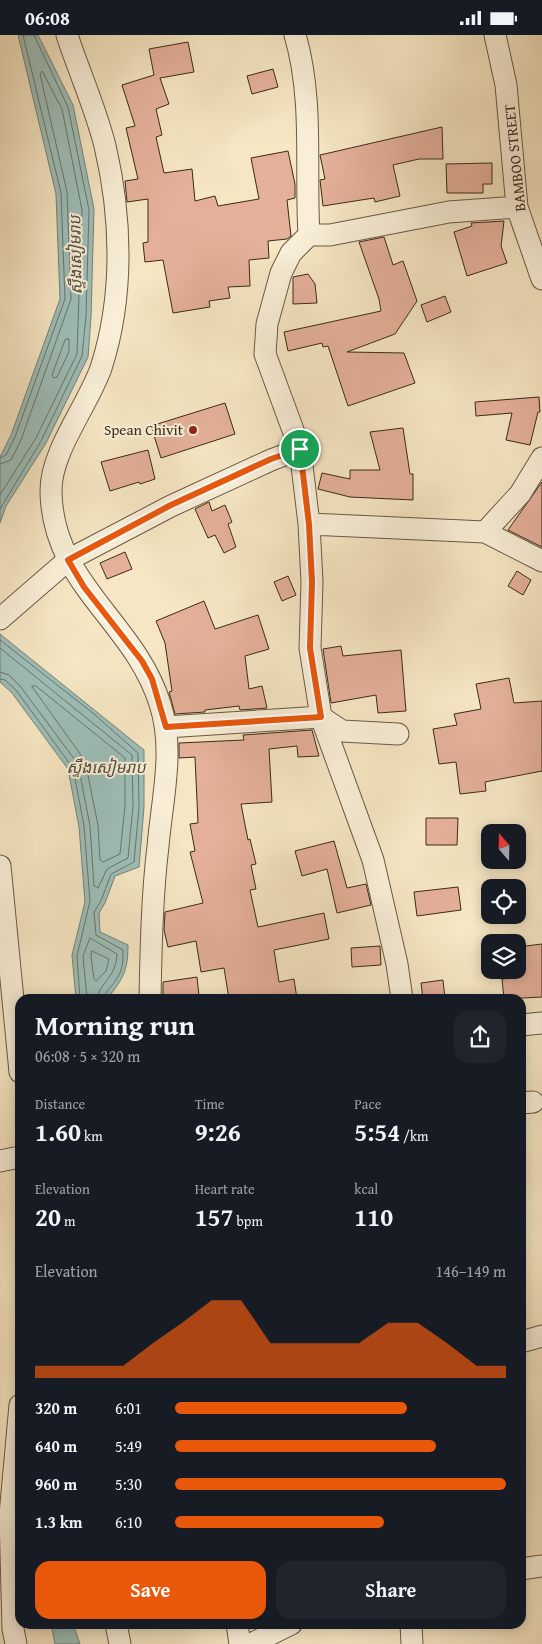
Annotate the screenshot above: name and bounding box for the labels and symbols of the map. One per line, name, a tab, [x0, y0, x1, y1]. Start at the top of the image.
street label: BAMBOO STREET	[498, 103, 531, 213]
water label: ស្ទឹងសៀមរាប	[62, 213, 88, 295]
place label: Spean Chivit	[104, 419, 184, 440]
marker: Spean Chivit	[187, 424, 199, 436]
pin	[279, 428, 321, 470]
water label: ស្ទឹងសៀមរាប	[66, 755, 147, 779]
north arrow	[481, 824, 526, 869]

